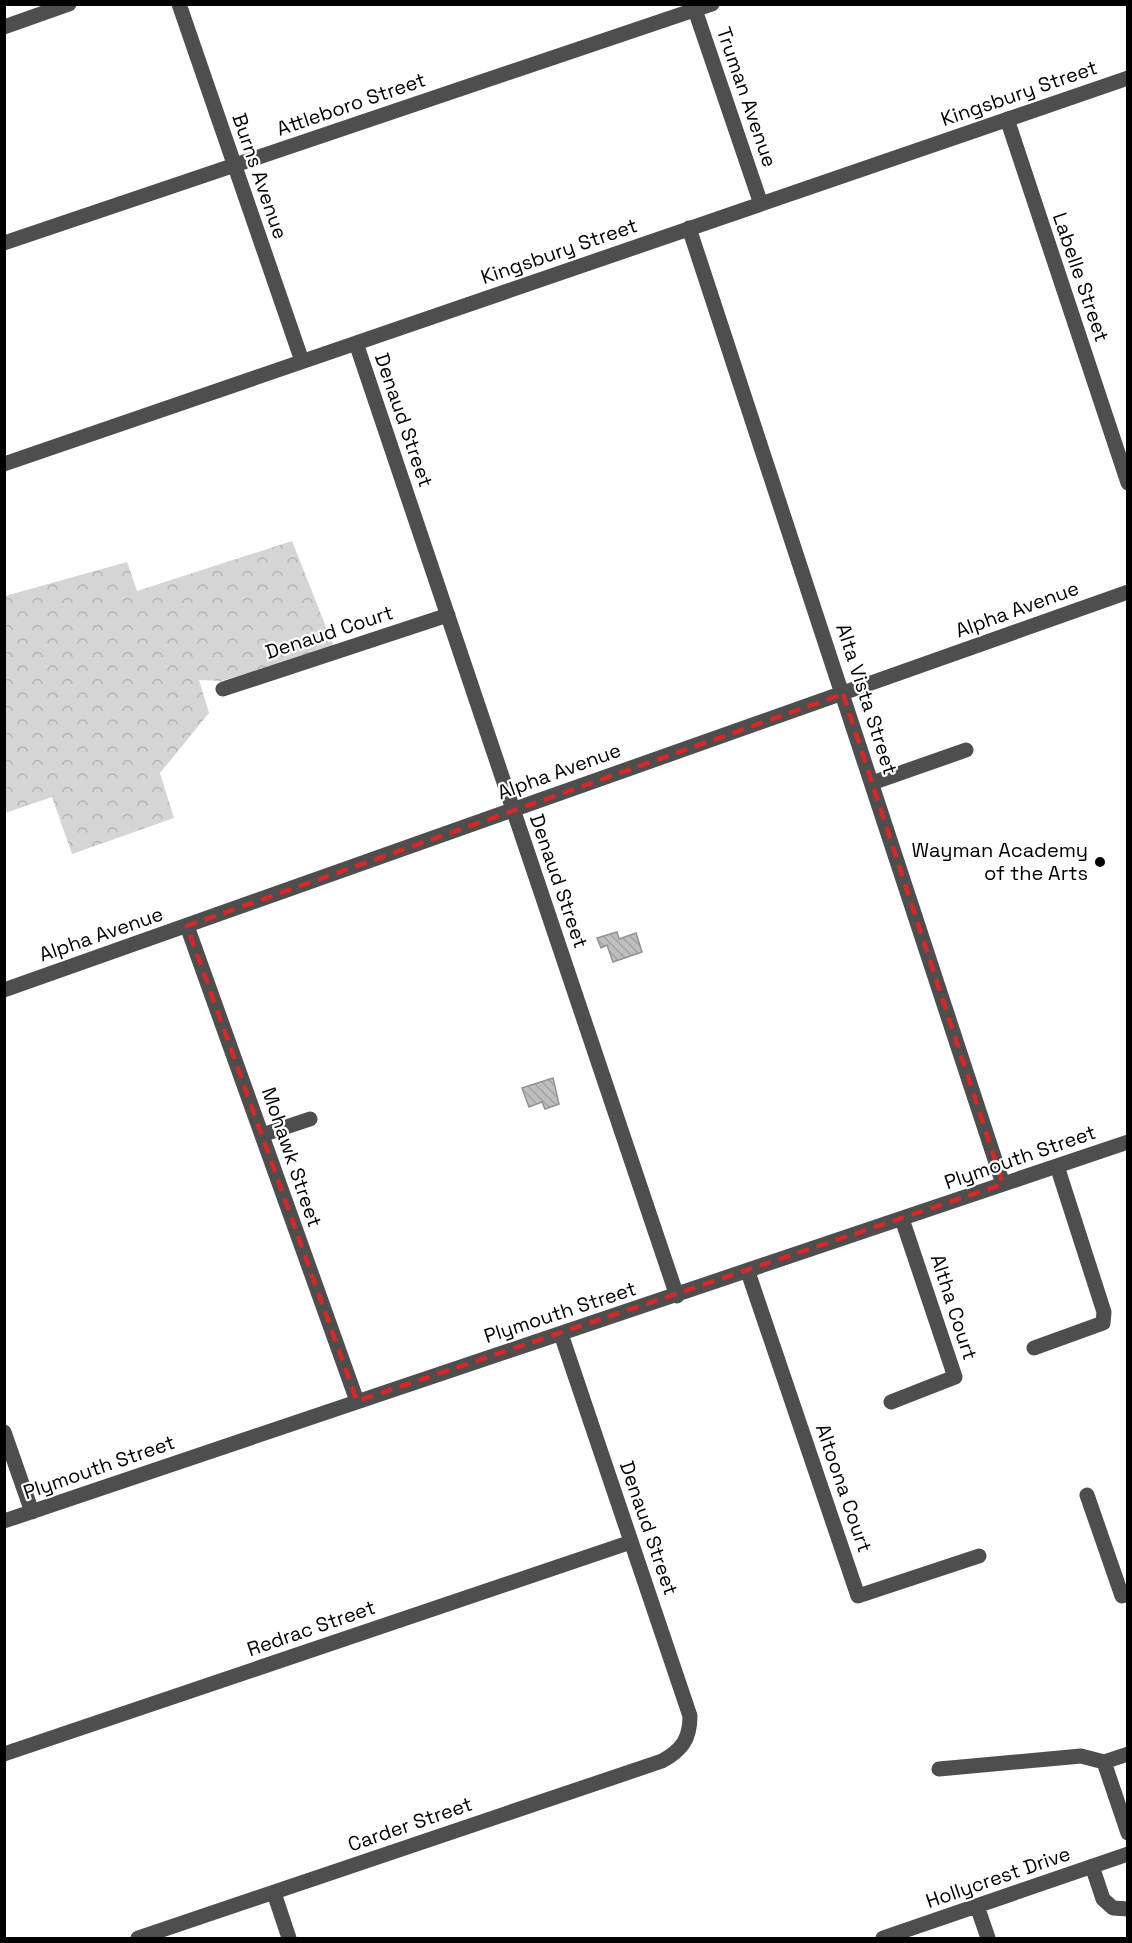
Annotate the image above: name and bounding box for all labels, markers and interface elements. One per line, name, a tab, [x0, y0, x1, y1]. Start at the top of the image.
street label: Truman Avenue	[711, 24, 783, 170]
street label: Kingsbury Street	[937, 54, 1101, 132]
street label: Attleboro Street	[273, 66, 429, 142]
street label: Burns Avenue	[226, 110, 294, 242]
street label: Labelle Street	[1047, 209, 1115, 345]
street label: Kingsbury Street	[477, 212, 641, 290]
street label: Denaud Street	[369, 350, 439, 490]
street label: Alpha Avenue	[952, 575, 1082, 643]
street label: Denaud Court	[262, 599, 396, 665]
street label: Alta Vista Street	[830, 620, 904, 778]
street label: Alpha Avenue	[494, 737, 624, 805]
street label: Denaud Street	[524, 811, 594, 951]
place label: Wayman Academy of the Arts	[912, 837, 1088, 886]
marker: Wayman Academy of the Arts	[1093, 855, 1107, 869]
street label: Alpha Avenue	[35, 901, 167, 967]
street label: Mohawk Street	[256, 1084, 328, 1230]
street label: Plymouth Street	[941, 1119, 1099, 1195]
street label: Altha Court	[925, 1251, 983, 1363]
street label: Plymouth Street	[481, 1275, 639, 1349]
street label: Altoona Court	[810, 1420, 878, 1556]
street label: Plymouth Street	[20, 1429, 178, 1505]
street label: Denaud Street	[614, 1458, 684, 1598]
street label: Redrac Street	[243, 1594, 379, 1662]
street label: Carder Street	[344, 1791, 476, 1857]
street label: Hollycrest Drive	[922, 1840, 1074, 1914]

